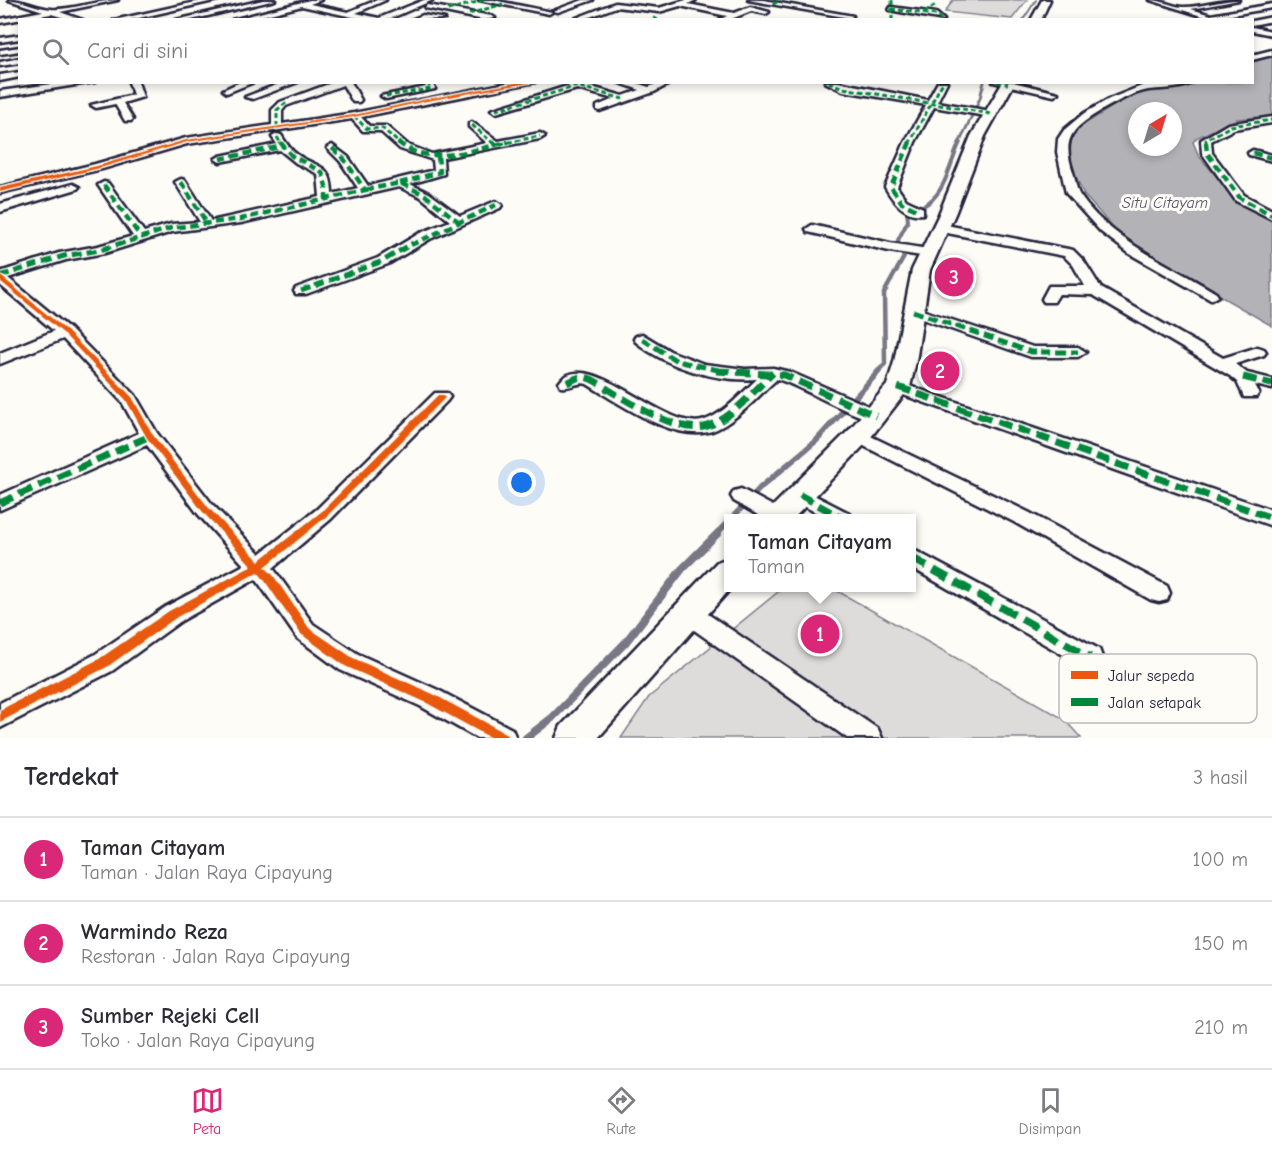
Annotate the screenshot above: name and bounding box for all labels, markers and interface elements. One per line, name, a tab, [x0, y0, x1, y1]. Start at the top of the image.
search box	[18, 18, 1254, 84]
icon: search	[39, 35, 72, 68]
text: Cari di sini	[87, 38, 188, 64]
north arrow	[1128, 102, 1182, 156]
water label: Situ Citayam	[1122, 194, 1208, 212]
pin: 3	[934, 254, 974, 300]
pin: 2	[920, 348, 960, 394]
your location	[507, 468, 536, 497]
popup	[724, 514, 916, 592]
text: Taman Citayam	[748, 529, 892, 555]
text: Taman	[748, 555, 805, 578]
pin: 1	[800, 612, 840, 656]
legend	[1059, 654, 1257, 723]
text: Jalur sepeda	[1108, 667, 1195, 685]
text: Jalan setapak	[1108, 694, 1201, 712]
text: Terdekat	[24, 762, 118, 792]
text: 3 hasil	[1193, 766, 1248, 789]
text: Taman Citayam	[81, 835, 225, 861]
text: 1	[40, 848, 47, 871]
text: 100 m	[1193, 848, 1248, 871]
text: Taman · Jalan Raya Cipayung	[81, 861, 333, 884]
text: Warmindo Reza	[81, 919, 228, 945]
text: 2	[39, 932, 48, 955]
text: 150 m	[1194, 932, 1248, 955]
text: Restoran · Jalan Raya Cipayung	[81, 945, 351, 968]
text: Sumber Rejeki Cell	[81, 1003, 259, 1029]
text: 3	[39, 1016, 48, 1039]
text: 210 m	[1194, 1016, 1248, 1039]
text: Toko · Jalan Raya Cipayung	[81, 1029, 315, 1052]
tab: Peta	[191, 1084, 224, 1138]
tab: Rute	[605, 1084, 638, 1138]
tab: Disimpan	[1019, 1084, 1081, 1138]

